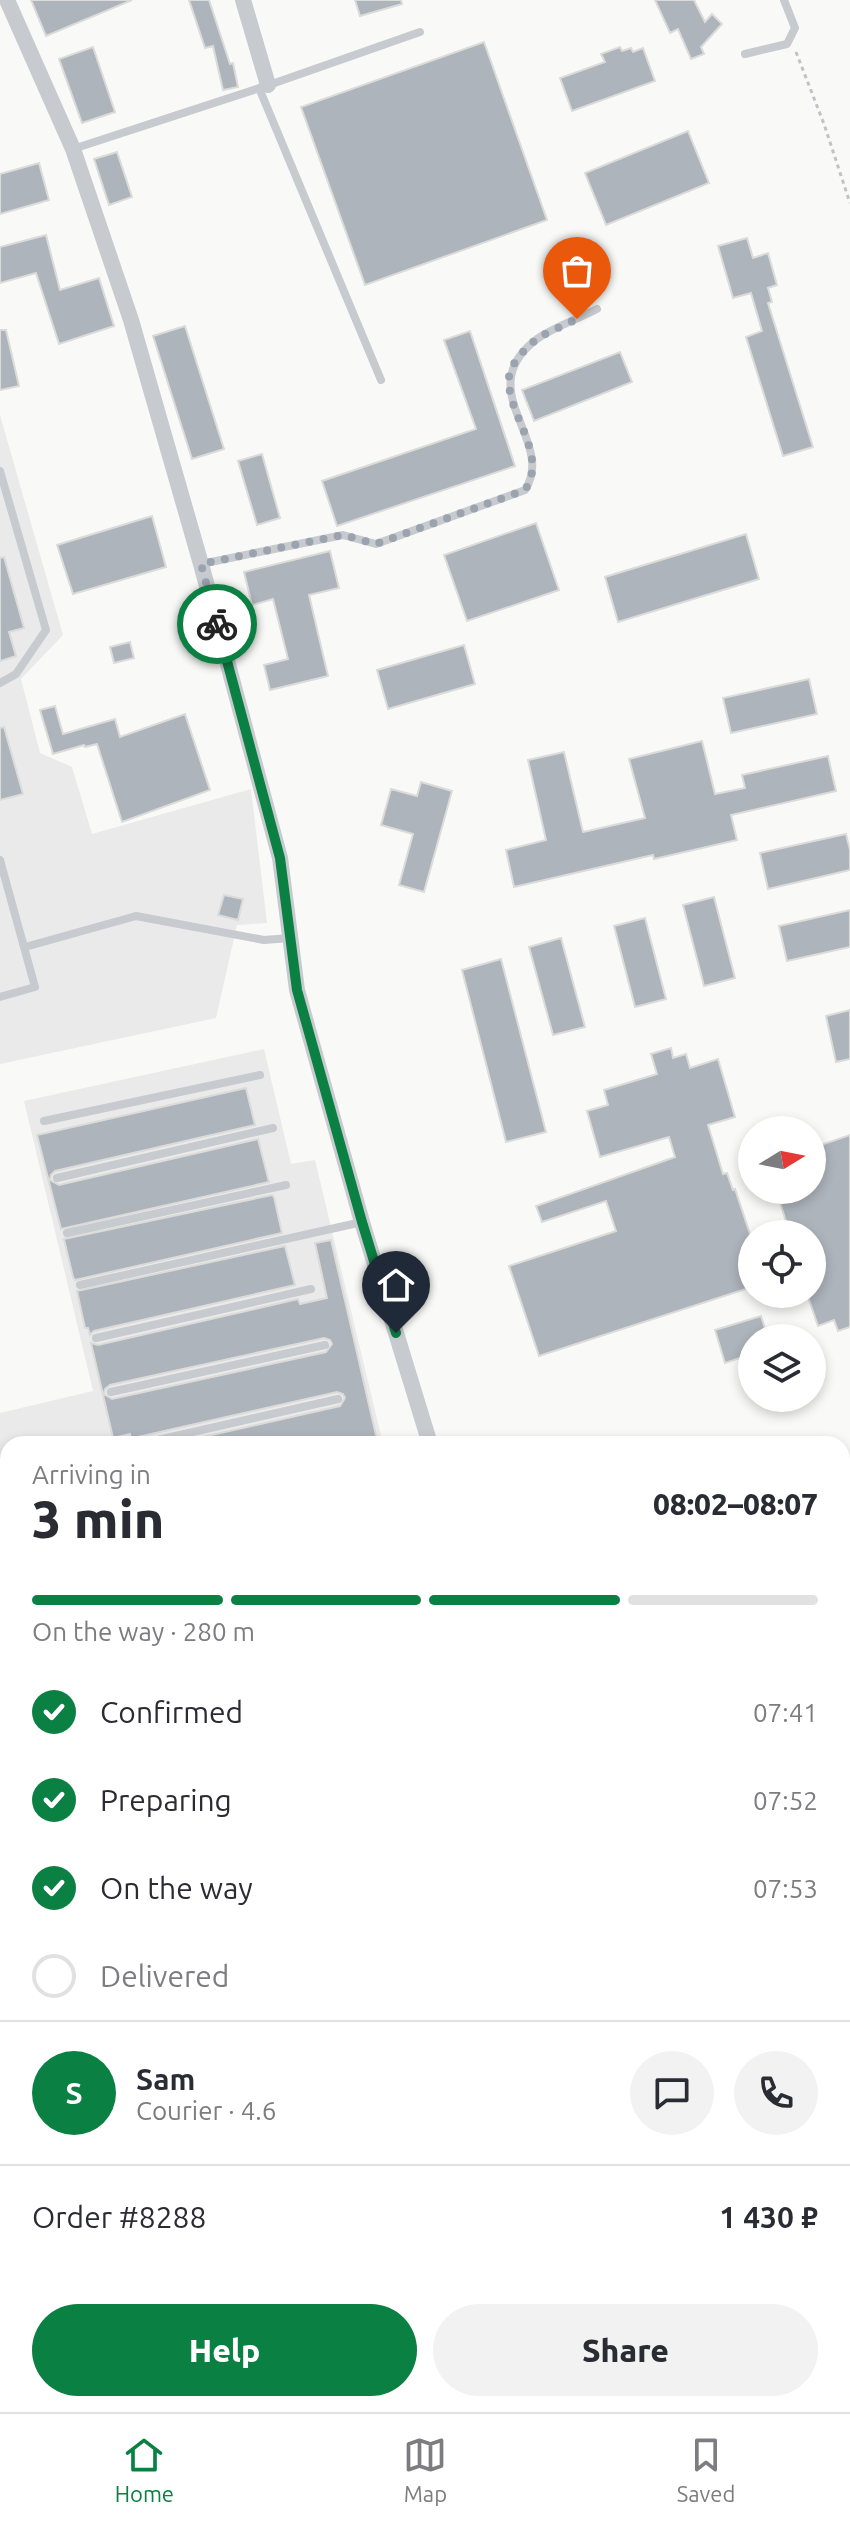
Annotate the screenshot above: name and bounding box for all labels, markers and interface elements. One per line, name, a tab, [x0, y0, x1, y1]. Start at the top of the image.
pin	[543, 237, 611, 319]
icon: bag	[555, 249, 599, 293]
courier	[177, 584, 257, 664]
icon: bike	[195, 602, 239, 646]
north arrow	[738, 1116, 826, 1204]
map controls	[738, 1116, 826, 1412]
button: locate	[738, 1220, 826, 1308]
pin	[362, 1251, 430, 1333]
icon: home	[374, 1263, 418, 1307]
button: layers	[738, 1324, 826, 1412]
text: Arriving in	[32, 1460, 151, 1489]
text: 08:02–08:07	[653, 1487, 818, 1521]
text: 3 min	[32, 1490, 164, 1548]
text: On the way · 280 m	[32, 1617, 255, 1646]
icon: check	[32, 1690, 76, 1734]
text: Confirmed	[100, 1695, 243, 1729]
text: 07:41	[753, 1698, 818, 1727]
icon: check	[32, 1778, 76, 1822]
text: Preparing	[100, 1783, 232, 1817]
text: 07:52	[753, 1786, 818, 1815]
icon: check	[32, 1866, 76, 1910]
text: On the way	[100, 1871, 253, 1905]
text: 07:53	[753, 1874, 818, 1903]
text: Delivered	[100, 1959, 229, 1993]
button: chat	[630, 2051, 714, 2135]
button: phone	[734, 2051, 818, 2135]
text: Sam	[136, 2062, 195, 2096]
text: S	[65, 2076, 83, 2110]
text: Courier · 4.6	[136, 2096, 276, 2125]
text: Order #8288	[32, 2200, 206, 2234]
text: 1 430 ₽	[719, 2200, 818, 2234]
button: Help	[32, 2304, 417, 2396]
button: Share	[433, 2304, 818, 2396]
tab: Home	[115, 2433, 174, 2506]
tab: Map	[403, 2433, 447, 2506]
tab: Saved	[677, 2433, 735, 2506]

